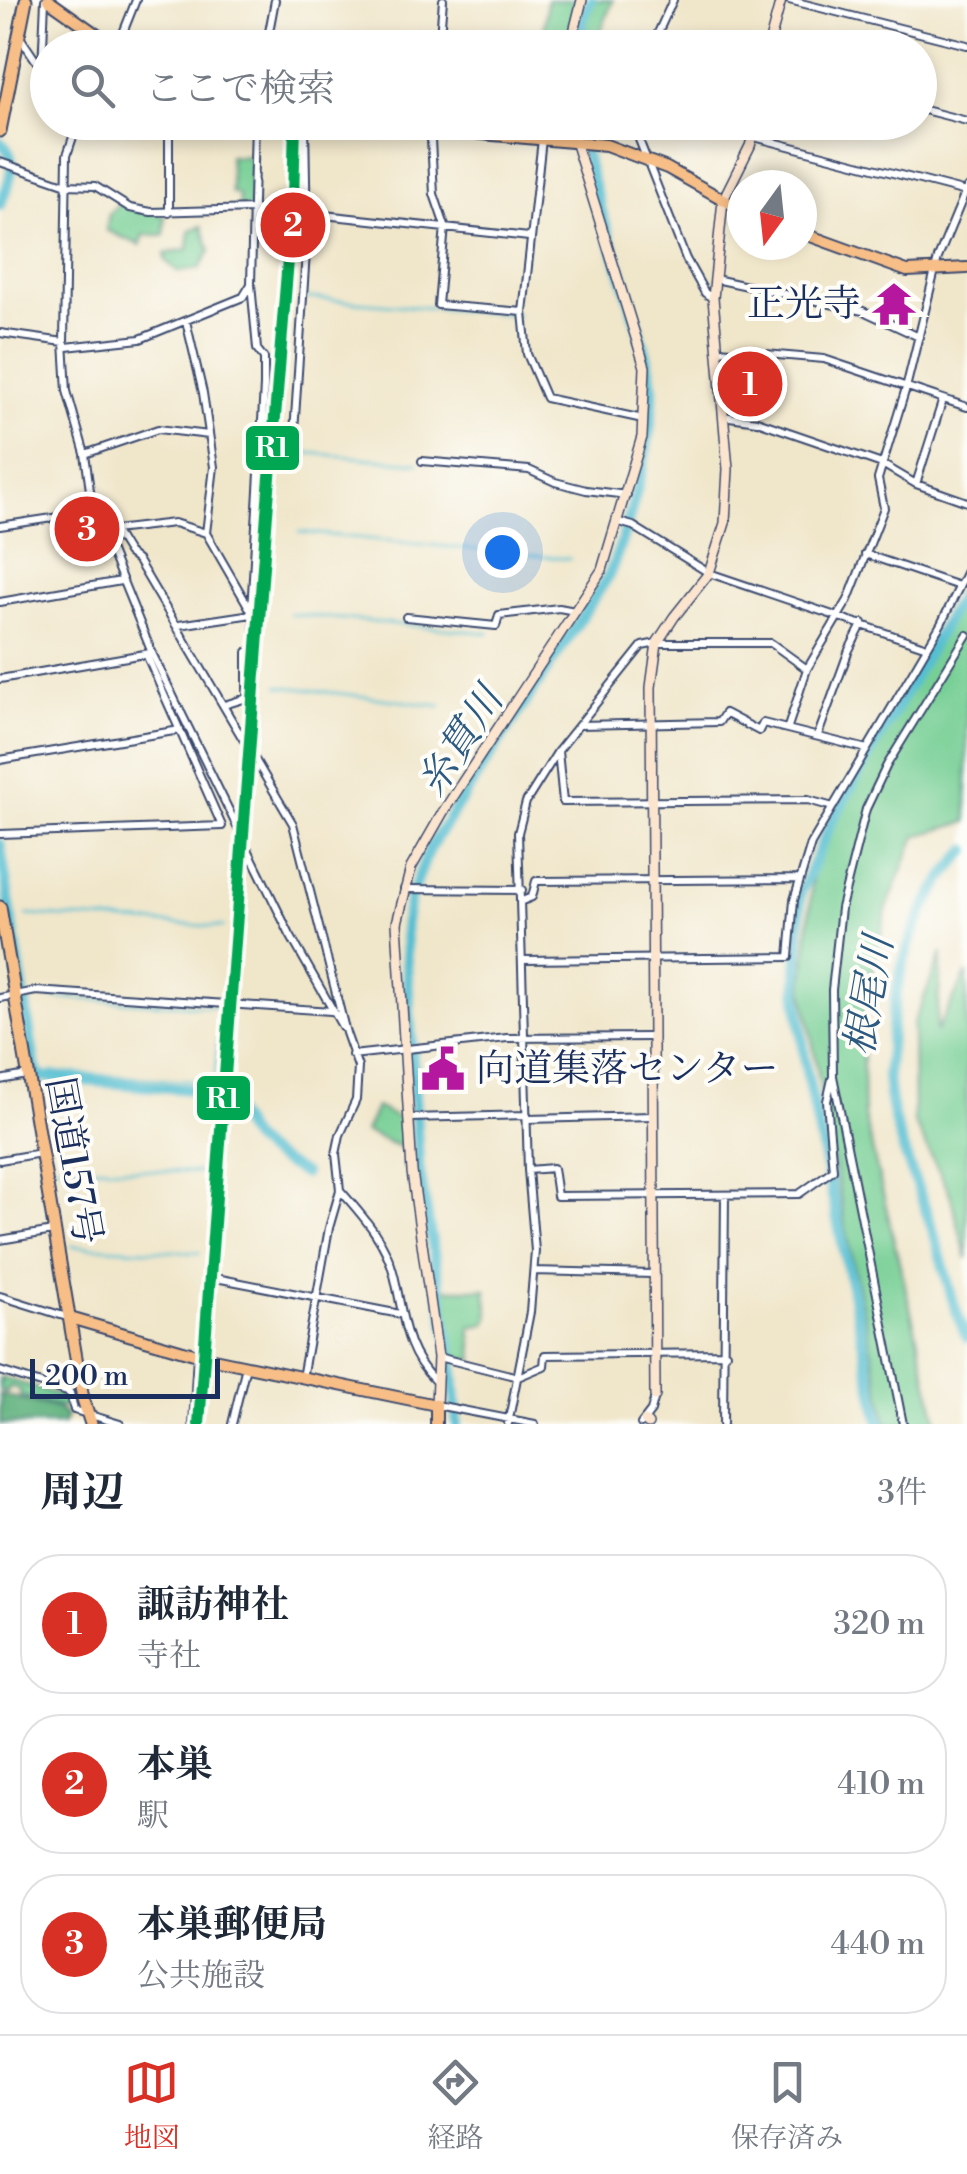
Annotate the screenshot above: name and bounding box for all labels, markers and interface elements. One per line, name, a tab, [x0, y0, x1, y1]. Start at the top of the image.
search box	[30, 30, 937, 140]
icon: search	[65, 58, 120, 113]
text: ここで検索	[145, 66, 335, 113]
north arrow	[727, 170, 817, 260]
pin: 2	[260, 188, 326, 262]
temple icon: 正光寺	[870, 280, 918, 328]
place label: 正光寺	[747, 281, 861, 328]
pin: 1	[718, 346, 782, 422]
line badge: R1	[244, 424, 301, 472]
text: R1	[255, 431, 290, 466]
pin: 3	[54, 492, 120, 566]
your location	[477, 527, 528, 578]
water label: 糸貫川	[407, 675, 517, 806]
water label: 根尾川	[835, 929, 906, 1059]
public building icon: 向道集落センター	[419, 1045, 467, 1093]
place label: 向道集落センター	[476, 1046, 778, 1093]
street label: 国道157号	[35, 1074, 111, 1248]
line badge: R1	[195, 1074, 252, 1122]
text: R1	[206, 1082, 241, 1117]
scale bar	[30, 1354, 220, 1398]
text: 200 m	[45, 1359, 128, 1394]
text: 周辺	[40, 1467, 124, 1520]
text: 3件	[877, 1473, 927, 1513]
text: 諏訪神社	[137, 1582, 289, 1629]
text: 1	[67, 1604, 82, 1644]
text: 320 m	[833, 1604, 925, 1644]
text: 寺社	[137, 1636, 201, 1676]
text: 本巣	[137, 1742, 213, 1789]
text: 2	[64, 1764, 85, 1804]
text: 410 m	[837, 1764, 925, 1804]
text: 駅	[137, 1796, 169, 1836]
text: 本巣郵便局	[137, 1902, 327, 1949]
text: 3	[65, 1924, 84, 1964]
text: 440 m	[830, 1924, 925, 1964]
text: 公共施設	[137, 1956, 265, 1996]
tab: 地図	[124, 2055, 180, 2156]
tab: 経路	[427, 2055, 483, 2156]
tab: 保存済み	[731, 2055, 843, 2156]

